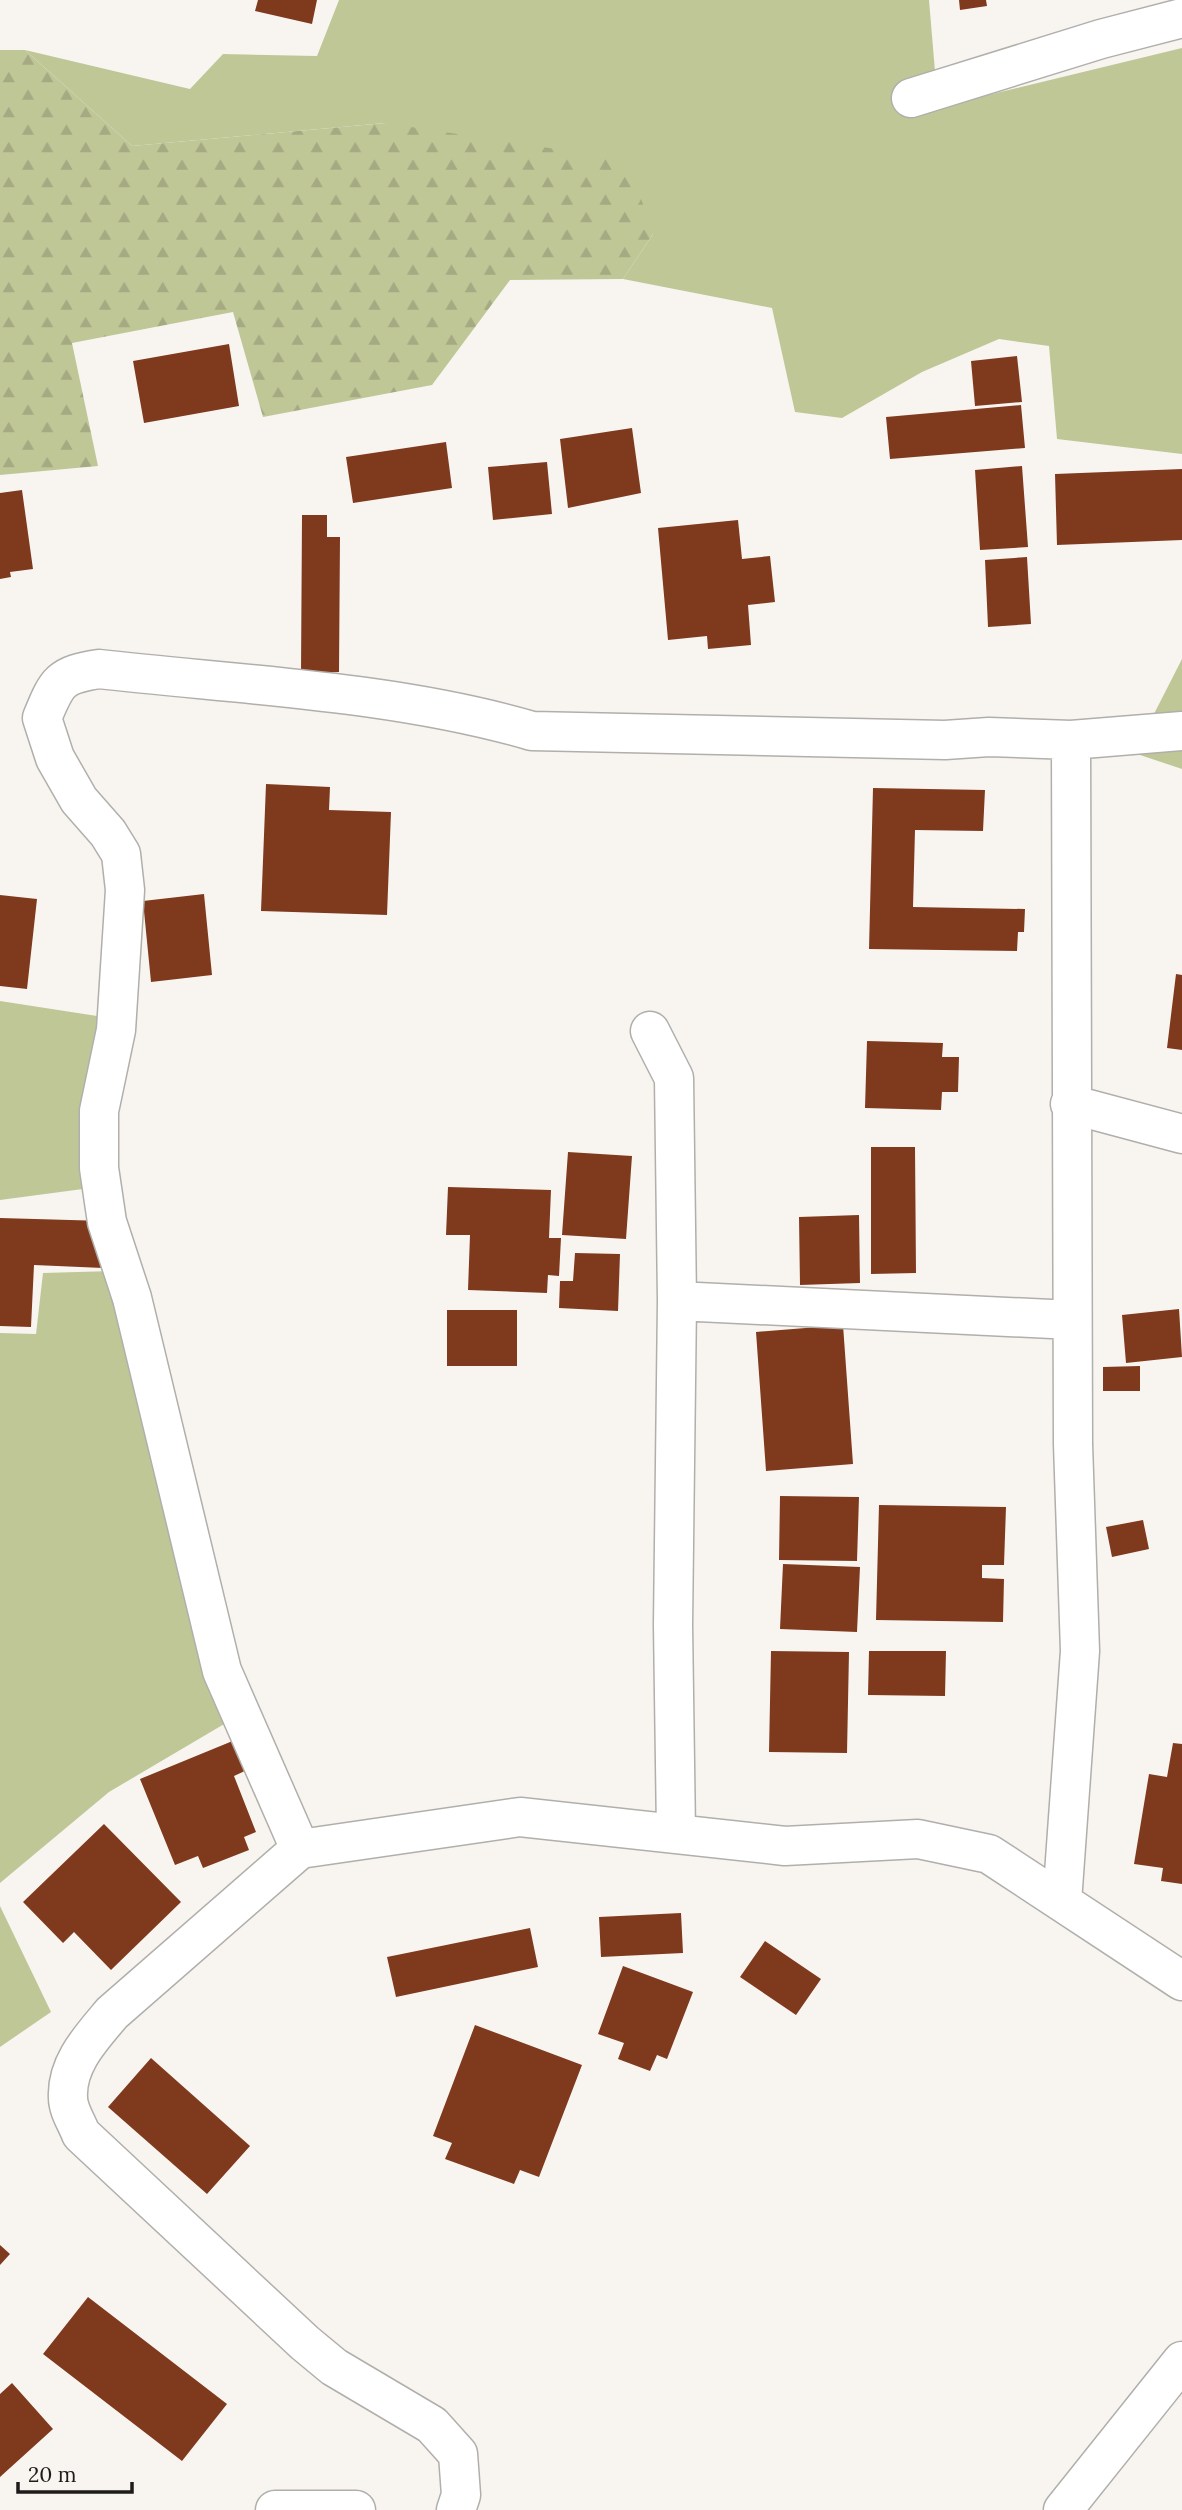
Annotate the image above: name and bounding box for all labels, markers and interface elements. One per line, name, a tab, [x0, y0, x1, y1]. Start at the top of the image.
scale bar	[18, 2450, 131, 2494]
text: 20 m	[28, 2461, 77, 2488]

